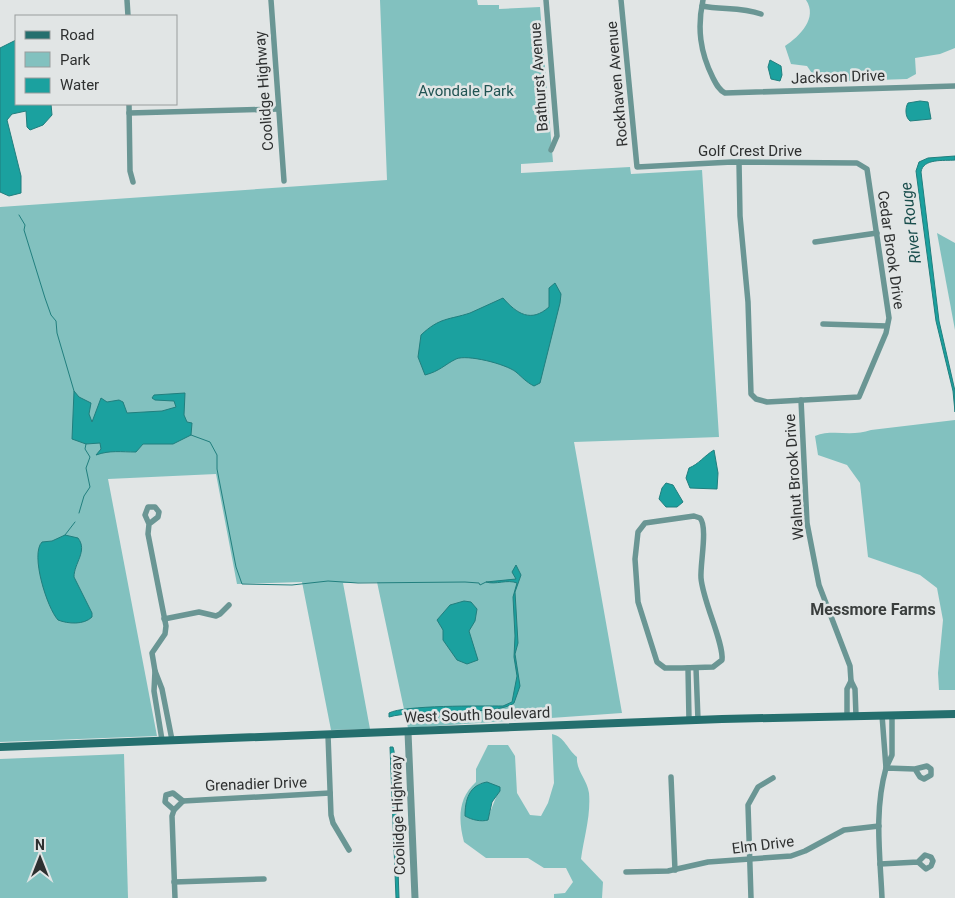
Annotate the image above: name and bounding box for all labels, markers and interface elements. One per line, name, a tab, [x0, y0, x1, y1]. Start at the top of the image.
legend	[15, 15, 178, 105]
street label: Rockhaven Avenue	[603, 21, 631, 147]
street label: Bathurst Avenue	[526, 22, 552, 132]
text: Road	[60, 26, 94, 44]
street label: Coolidge Highway	[251, 30, 277, 152]
text: Park	[60, 51, 91, 69]
street label: Jackson Drive	[791, 66, 885, 88]
text: Water	[60, 76, 99, 94]
park label: Avondale Park	[418, 82, 514, 100]
street label: Golf Crest Drive	[698, 142, 802, 160]
water label: River Rouge	[896, 181, 925, 265]
street label: Cedar Brook Drive	[874, 190, 908, 310]
street label: Walnut Brook Drive	[781, 413, 807, 541]
district label: Messmore Farms	[810, 600, 936, 619]
street label: West South Boulevard	[404, 703, 550, 727]
street label: Coolidge Highway	[387, 755, 409, 875]
street label: Grenadier Drive	[205, 773, 307, 795]
street label: Elm Drive	[731, 832, 795, 858]
north arrow	[15, 833, 65, 883]
text: N	[35, 837, 45, 853]

